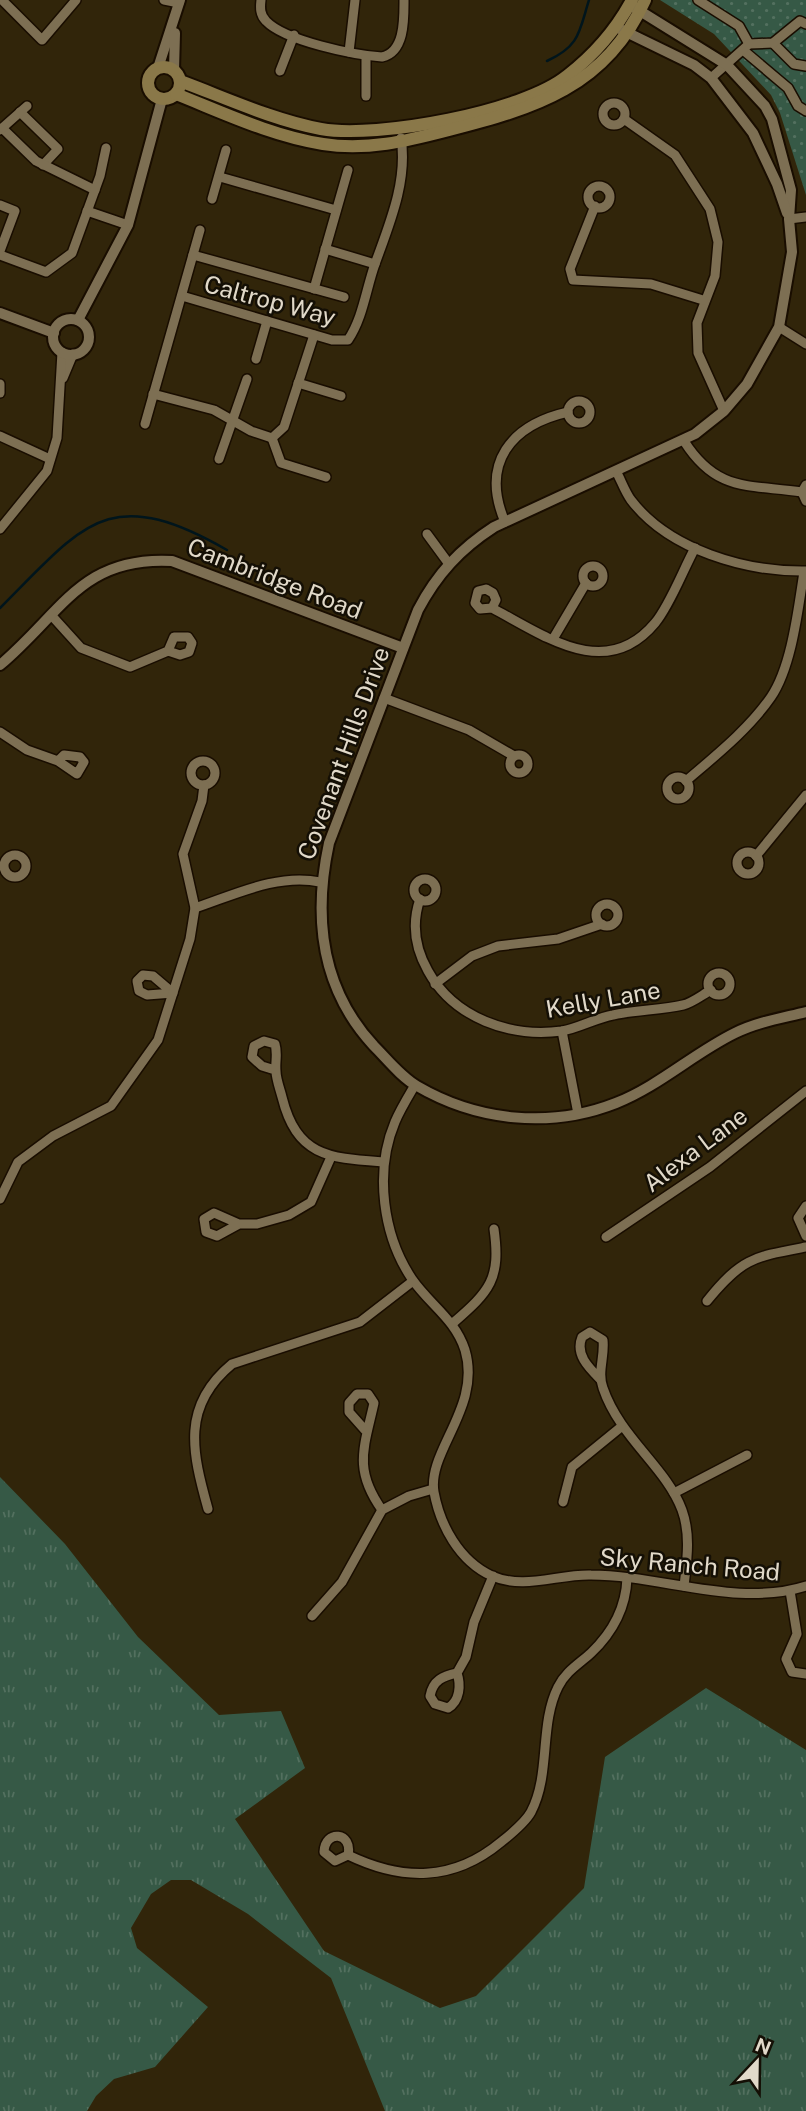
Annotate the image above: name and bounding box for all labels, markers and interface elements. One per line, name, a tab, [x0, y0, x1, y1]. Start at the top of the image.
street label: Caltrop Way	[201, 269, 339, 331]
street label: Cambridge Road	[184, 532, 366, 624]
street label: Covenant Hills Drive	[291, 643, 395, 863]
street label: Kelly Lane	[544, 975, 662, 1023]
street label: Alexa Lane	[638, 1101, 752, 1197]
street label: Sky Ranch Road	[599, 1542, 781, 1586]
north arrow	[722, 2027, 792, 2097]
text: N	[752, 2033, 774, 2059]

